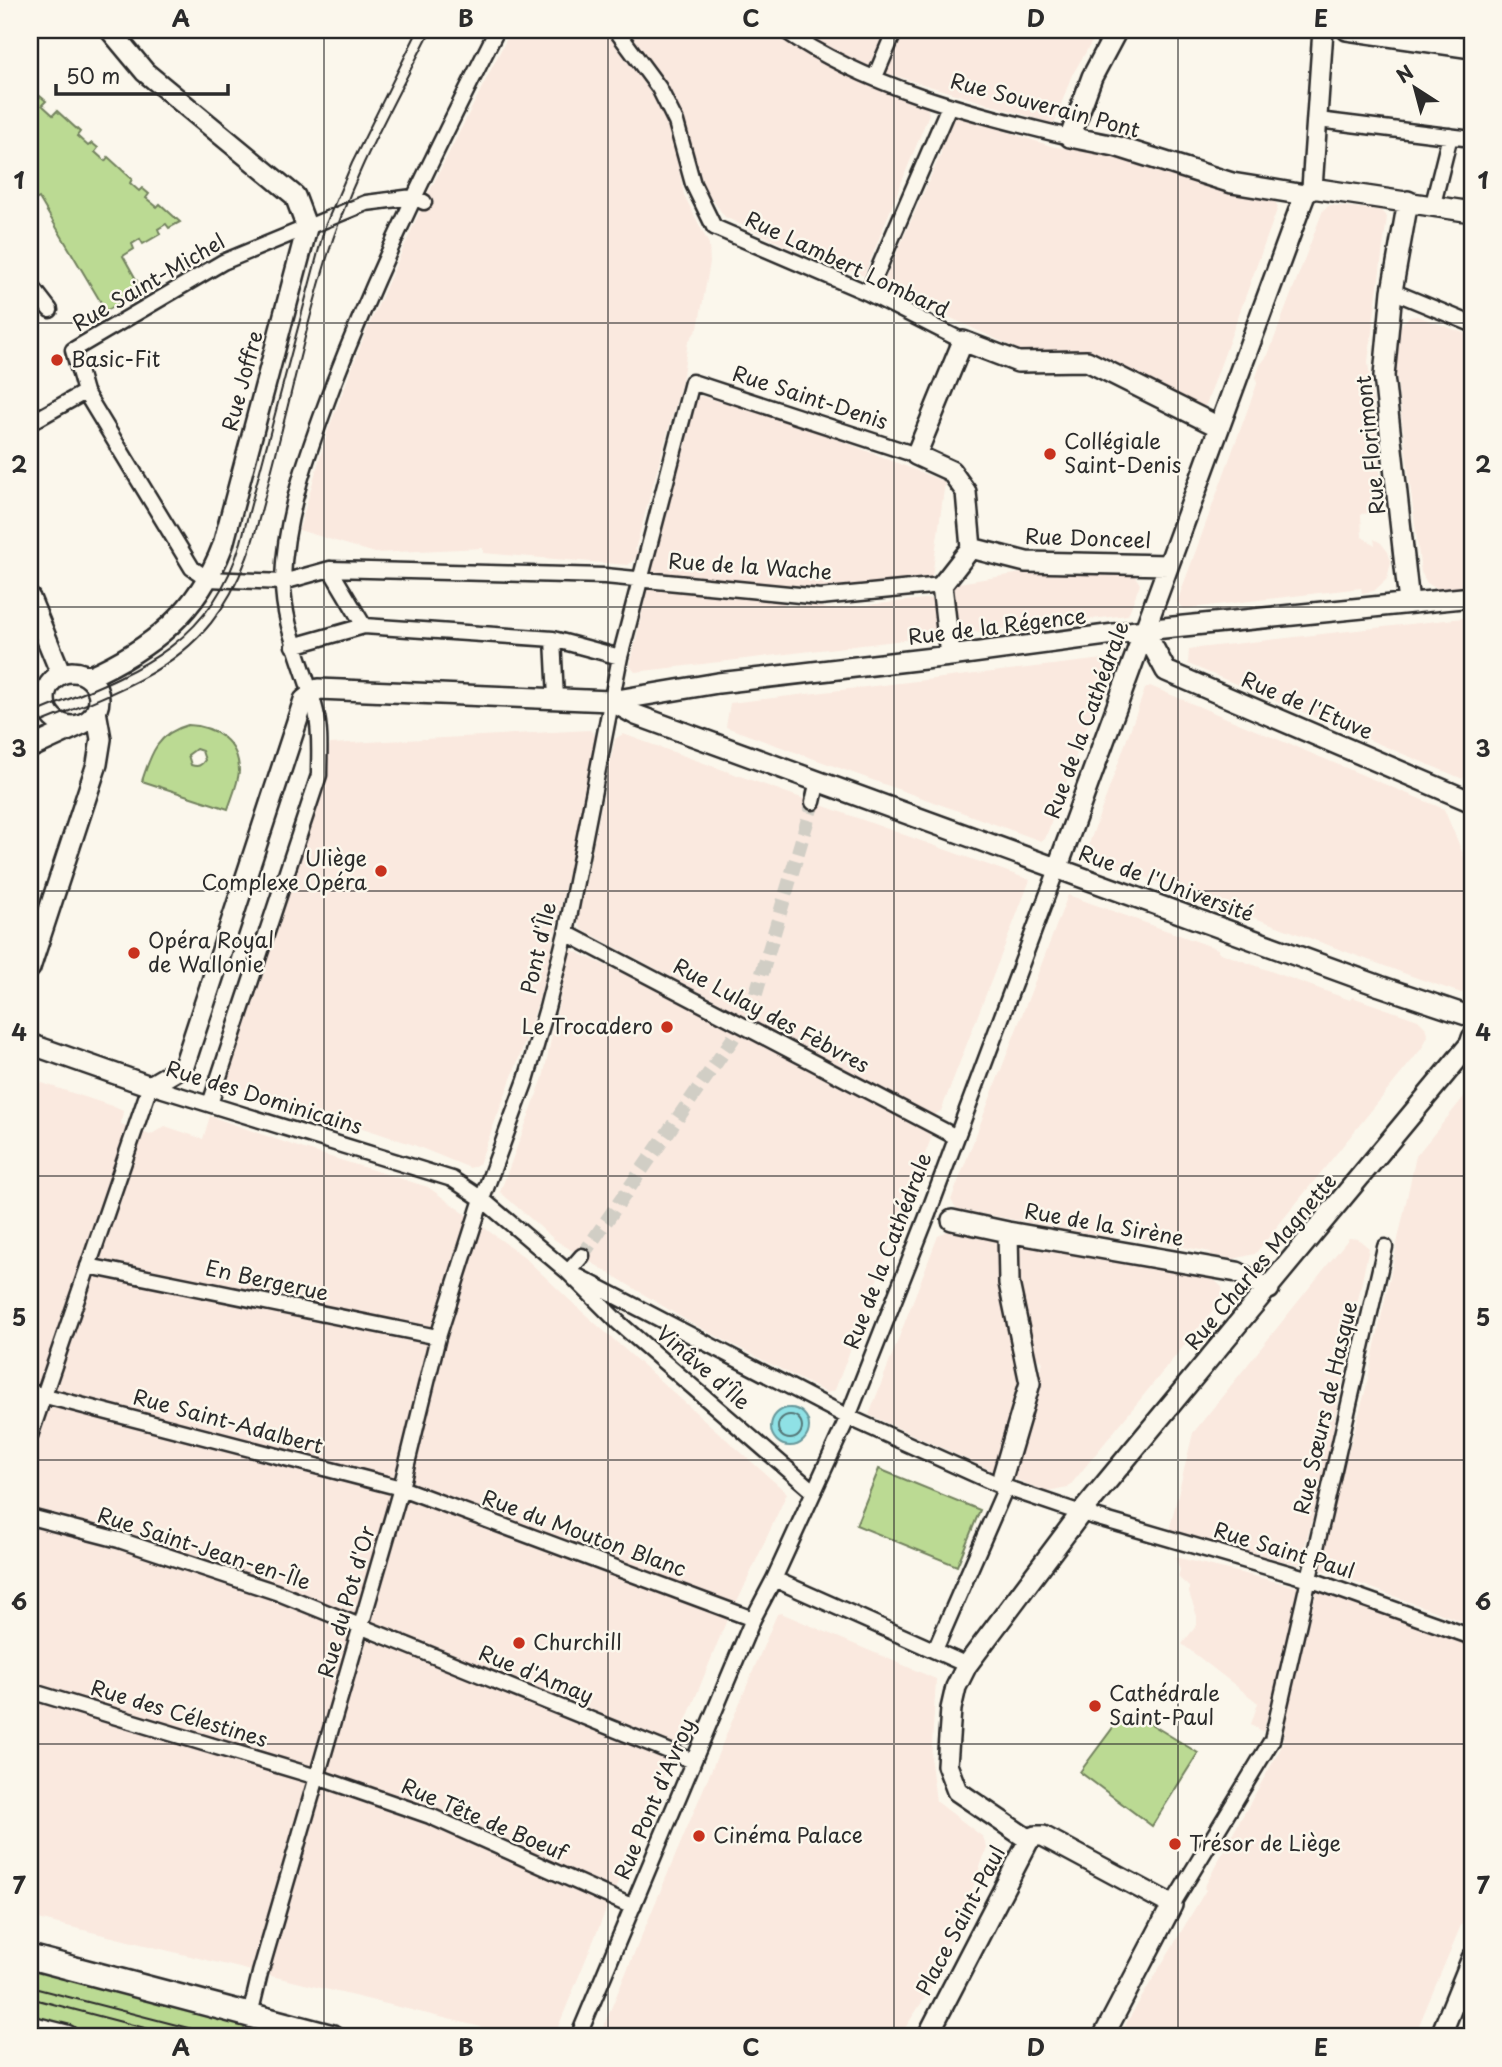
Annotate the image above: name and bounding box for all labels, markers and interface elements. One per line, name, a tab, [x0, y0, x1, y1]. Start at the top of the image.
text: A	[172, 0, 190, 35]
text: B	[458, 0, 474, 35]
text: C	[742, 0, 760, 35]
text: D	[1027, 0, 1045, 35]
text: E	[1314, 0, 1328, 35]
scale bar	[56, 52, 228, 96]
north arrow	[1380, 52, 1450, 122]
text: N	[1390, 58, 1419, 89]
text: 50 m	[66, 59, 120, 91]
street label: Rue Souverain Pont	[947, 63, 1144, 145]
text: 1	[14, 162, 25, 197]
text: 1	[1478, 162, 1489, 197]
street label: Rue Lambert Lombard	[741, 202, 955, 325]
street label: Rue Saint-Michel	[66, 225, 230, 338]
street label: Rue Joffre	[212, 327, 270, 434]
place label: Basic-Fit	[71, 342, 160, 374]
marker: Basic-Fit	[49, 352, 65, 368]
street label: Rue Saint-Denis	[729, 356, 892, 436]
street label: Rue Florimont	[1346, 374, 1392, 516]
place label: Collégiale Saint-Denis	[1064, 424, 1181, 480]
text: 2	[11, 446, 27, 481]
marker: Collégiale Saint-Denis	[1042, 446, 1058, 462]
text: 2	[1475, 446, 1491, 481]
street label: Rue Donceel	[1025, 519, 1152, 555]
street label: Rue de la Wache	[667, 543, 833, 587]
street label: Rue de la Régence	[906, 598, 1088, 652]
street label: Rue de la Cathédrale	[1034, 616, 1136, 823]
street label: Rue de l'Etuve	[1237, 662, 1378, 746]
text: 3	[11, 730, 27, 765]
text: 3	[1475, 730, 1491, 765]
street label: Rue de l'Université	[1075, 836, 1259, 929]
place label: Uliège Complexe Opéra	[202, 841, 367, 897]
marker: Uliège Complexe Opéra	[373, 863, 389, 879]
street label: Pont d'Île	[511, 898, 563, 997]
place label: Opéra Royal de Wallonie	[148, 923, 274, 979]
marker: Opéra Royal de Wallonie	[126, 945, 142, 961]
street label: Rue Lulay des Fèbvres	[668, 949, 876, 1080]
place label: Le Trocadero	[521, 1009, 653, 1041]
text: 4	[11, 1014, 27, 1049]
text: 4	[1475, 1014, 1491, 1049]
marker: Le Trocadero	[659, 1019, 675, 1035]
street label: Rue des Dominicains	[162, 1051, 367, 1141]
street label: Rue de la Cathédrale	[834, 1147, 938, 1353]
street label: Rue Charles Magnette	[1176, 1165, 1343, 1356]
street label: Rue de la Sirène	[1022, 1193, 1187, 1253]
street label: En Bergerue	[203, 1250, 332, 1308]
street label: Rue Sœurs de Hasque	[1284, 1298, 1364, 1517]
text: 5	[12, 1299, 26, 1334]
text: 5	[1476, 1299, 1490, 1334]
street label: Vinâve d'Île	[650, 1317, 758, 1416]
street label: Rue Saint-Adalbert	[130, 1379, 327, 1461]
street label: Rue du Mouton Blanc	[478, 1480, 691, 1584]
street label: Rue Saint-Jean-en-Île	[94, 1498, 315, 1597]
street label: Rue Saint Paul	[1210, 1512, 1359, 1586]
street label: Rue du Pot d'Or	[308, 1521, 382, 1681]
text: 6	[11, 1583, 27, 1618]
text: 6	[1475, 1583, 1491, 1618]
place label: Churchill	[533, 1625, 622, 1657]
marker: Churchill	[511, 1635, 527, 1651]
street label: Rue d'Amay	[474, 1636, 599, 1711]
street label: Rue des Célestines	[87, 1670, 272, 1754]
place label: Cathédrale Saint-Paul	[1109, 1676, 1220, 1732]
marker: Cathédrale Saint-Paul	[1087, 1698, 1103, 1714]
street label: Rue Pont d'Avroy	[605, 1713, 702, 1884]
street label: Rue Tête de Boeuf	[397, 1769, 574, 1868]
place label: Cinéma Palace	[713, 1818, 863, 1850]
place label: Trésor de Liège	[1189, 1826, 1341, 1858]
marker: Cinéma Palace	[691, 1828, 707, 1844]
marker: Trésor de Liège	[1167, 1836, 1183, 1852]
street label: Place Saint-Paul	[906, 1840, 1012, 2001]
text: 7	[12, 1867, 26, 1902]
text: 7	[1476, 1867, 1490, 1902]
text: A	[172, 2029, 190, 2064]
text: B	[458, 2029, 474, 2064]
text: C	[742, 2029, 760, 2064]
text: D	[1027, 2029, 1045, 2064]
text: E	[1314, 2029, 1328, 2064]

